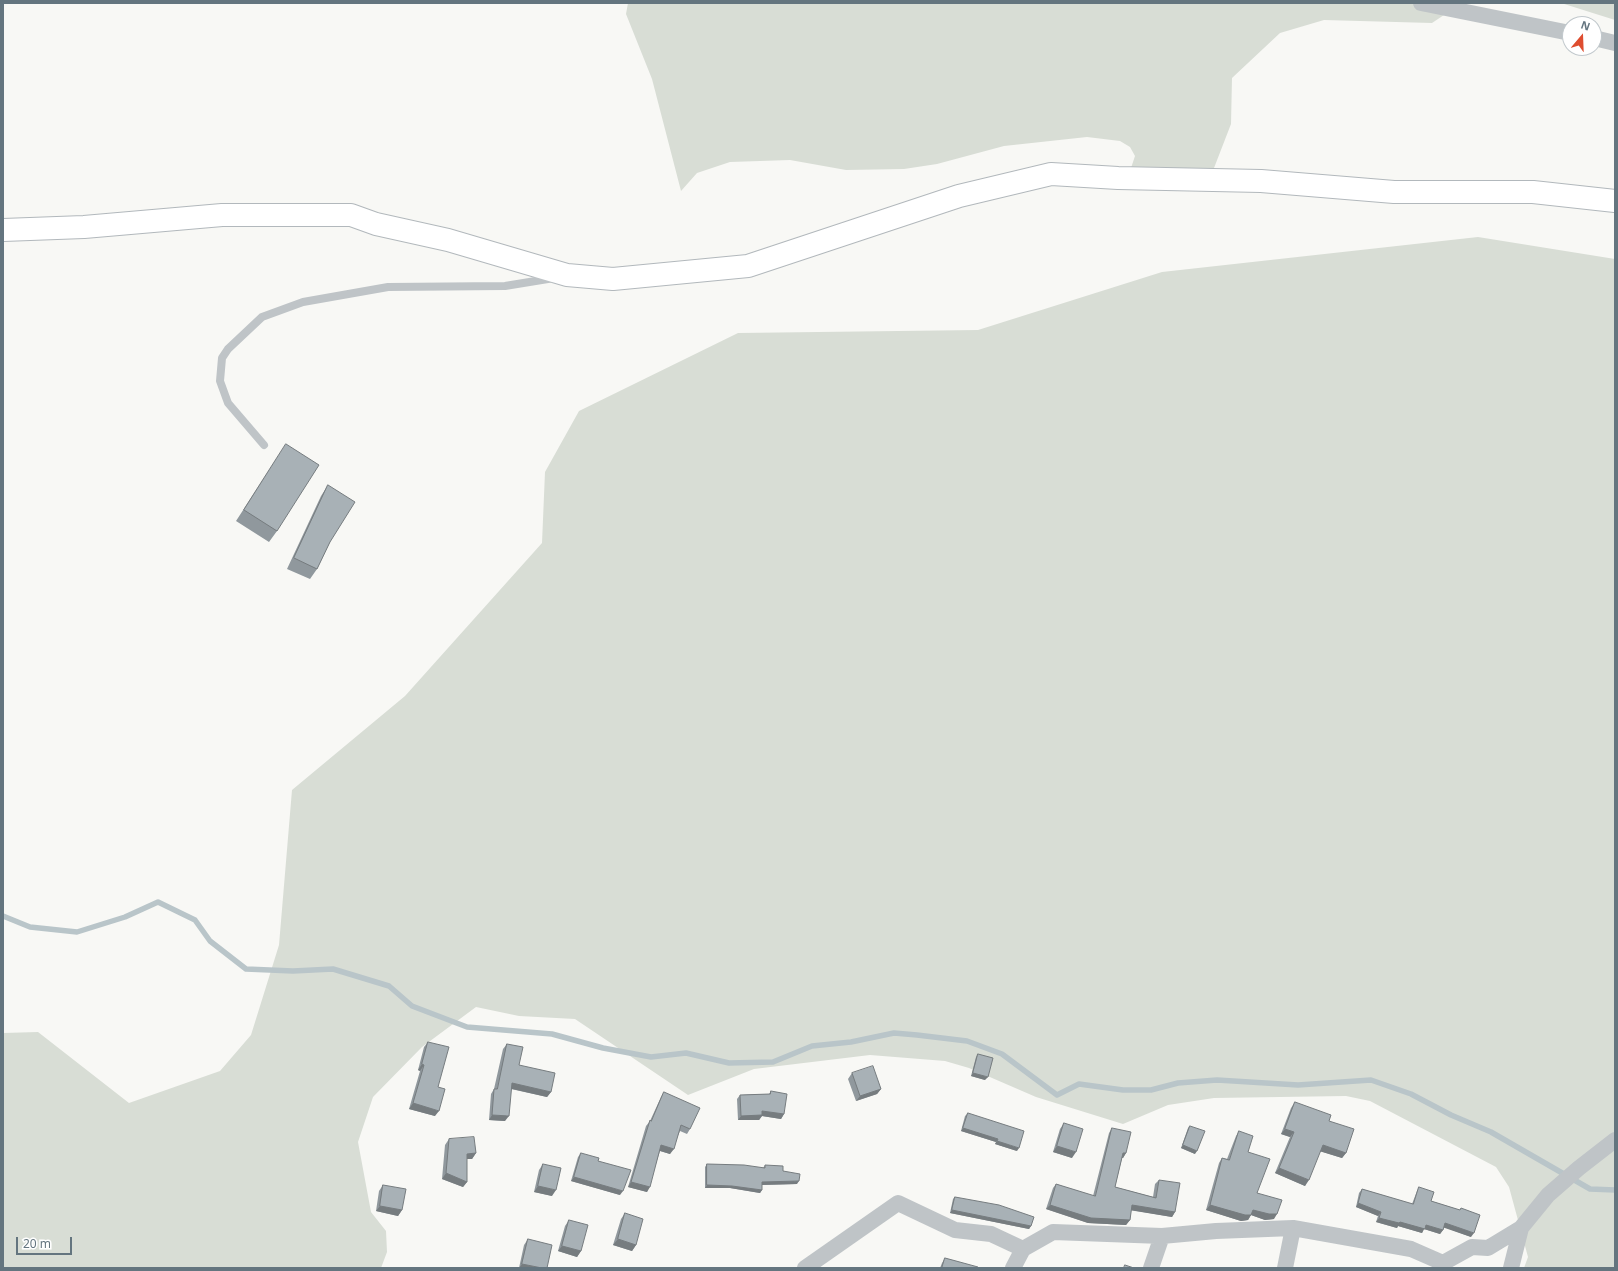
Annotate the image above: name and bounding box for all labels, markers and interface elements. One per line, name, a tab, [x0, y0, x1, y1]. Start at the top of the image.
north arrow	[1562, 16, 1602, 56]
text: N	[1579, 17, 1592, 34]
scale bar	[18, 1229, 74, 1255]
text: 20 m	[23, 1235, 51, 1252]

